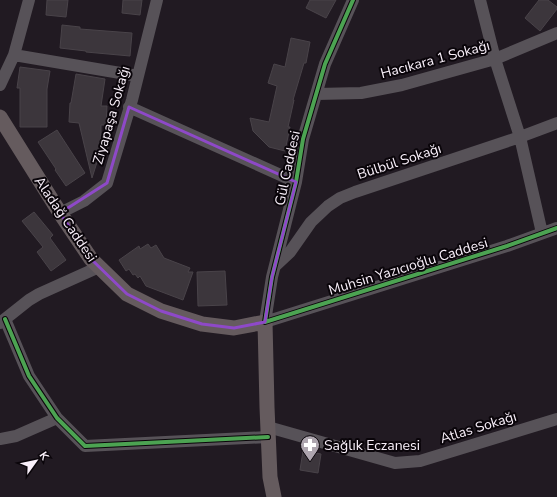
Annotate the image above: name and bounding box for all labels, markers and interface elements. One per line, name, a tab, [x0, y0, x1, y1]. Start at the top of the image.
street label: Hacıkara 1 Sokağı	[378, 36, 492, 83]
street label: Ziyapaşa Sokağı	[88, 64, 135, 167]
street label: Gül Caddesi	[270, 129, 305, 207]
street label: Bülbül Sokağı	[355, 139, 444, 184]
street label: Aladağ Caddesi	[30, 173, 101, 266]
street label: Muhsin Yazıcıoğlu Caddesi	[326, 233, 490, 300]
street label: Atlas Sokağı	[438, 407, 519, 448]
pharmacy icon: Sağlık Eczanesi	[299, 434, 321, 462]
place label: Sağlık Eczanesi	[324, 436, 420, 455]
north arrow	[16, 441, 56, 481]
text: K	[36, 449, 53, 464]

